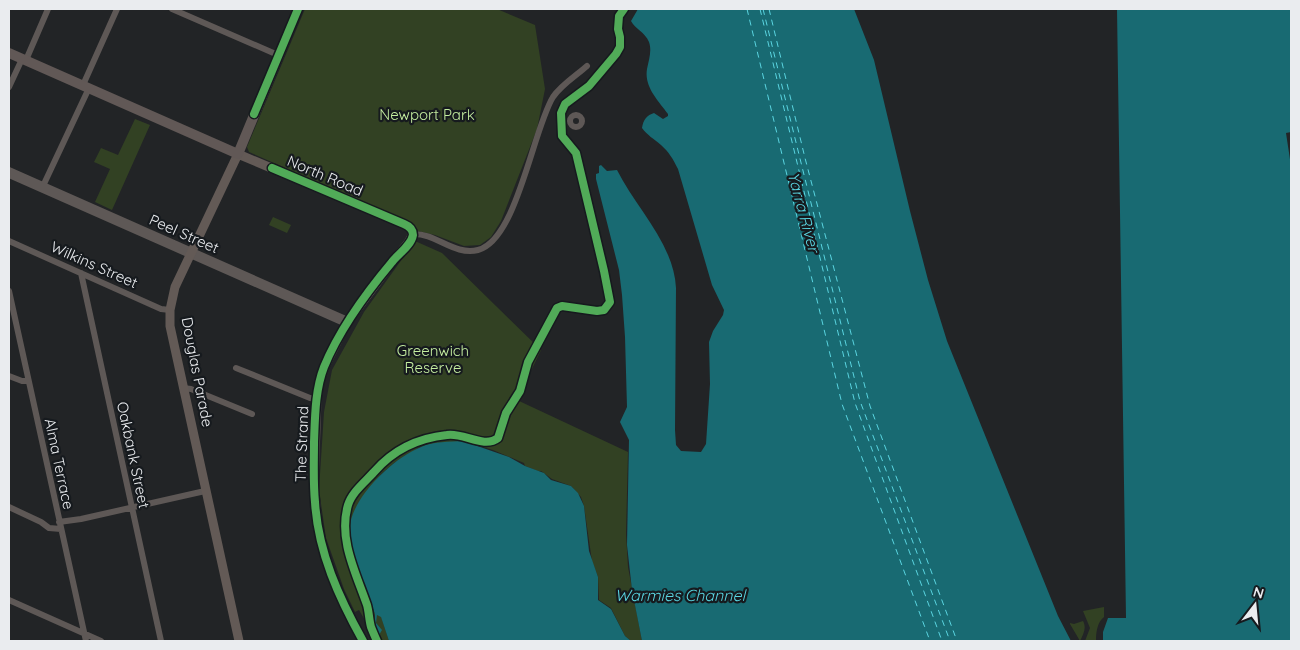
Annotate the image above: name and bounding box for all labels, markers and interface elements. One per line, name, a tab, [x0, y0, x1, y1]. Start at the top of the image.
park label: Newport Park	[379, 105, 475, 124]
street label: North Road	[284, 151, 366, 200]
water label: Yarra River	[784, 170, 825, 256]
street label: Peel Street	[146, 210, 222, 257]
street label: Wilkins Street	[48, 237, 141, 292]
street label: Douglas Parade	[178, 315, 217, 428]
park label: Greenwich Reserve	[397, 341, 469, 377]
street label: Oakbank Street	[113, 400, 154, 510]
street label: The Strand	[291, 406, 312, 482]
street label: Alma Terrace	[41, 417, 78, 511]
north arrow	[1230, 580, 1280, 630]
text: N	[1251, 582, 1266, 603]
water label: Warmies Channel	[615, 585, 748, 605]

